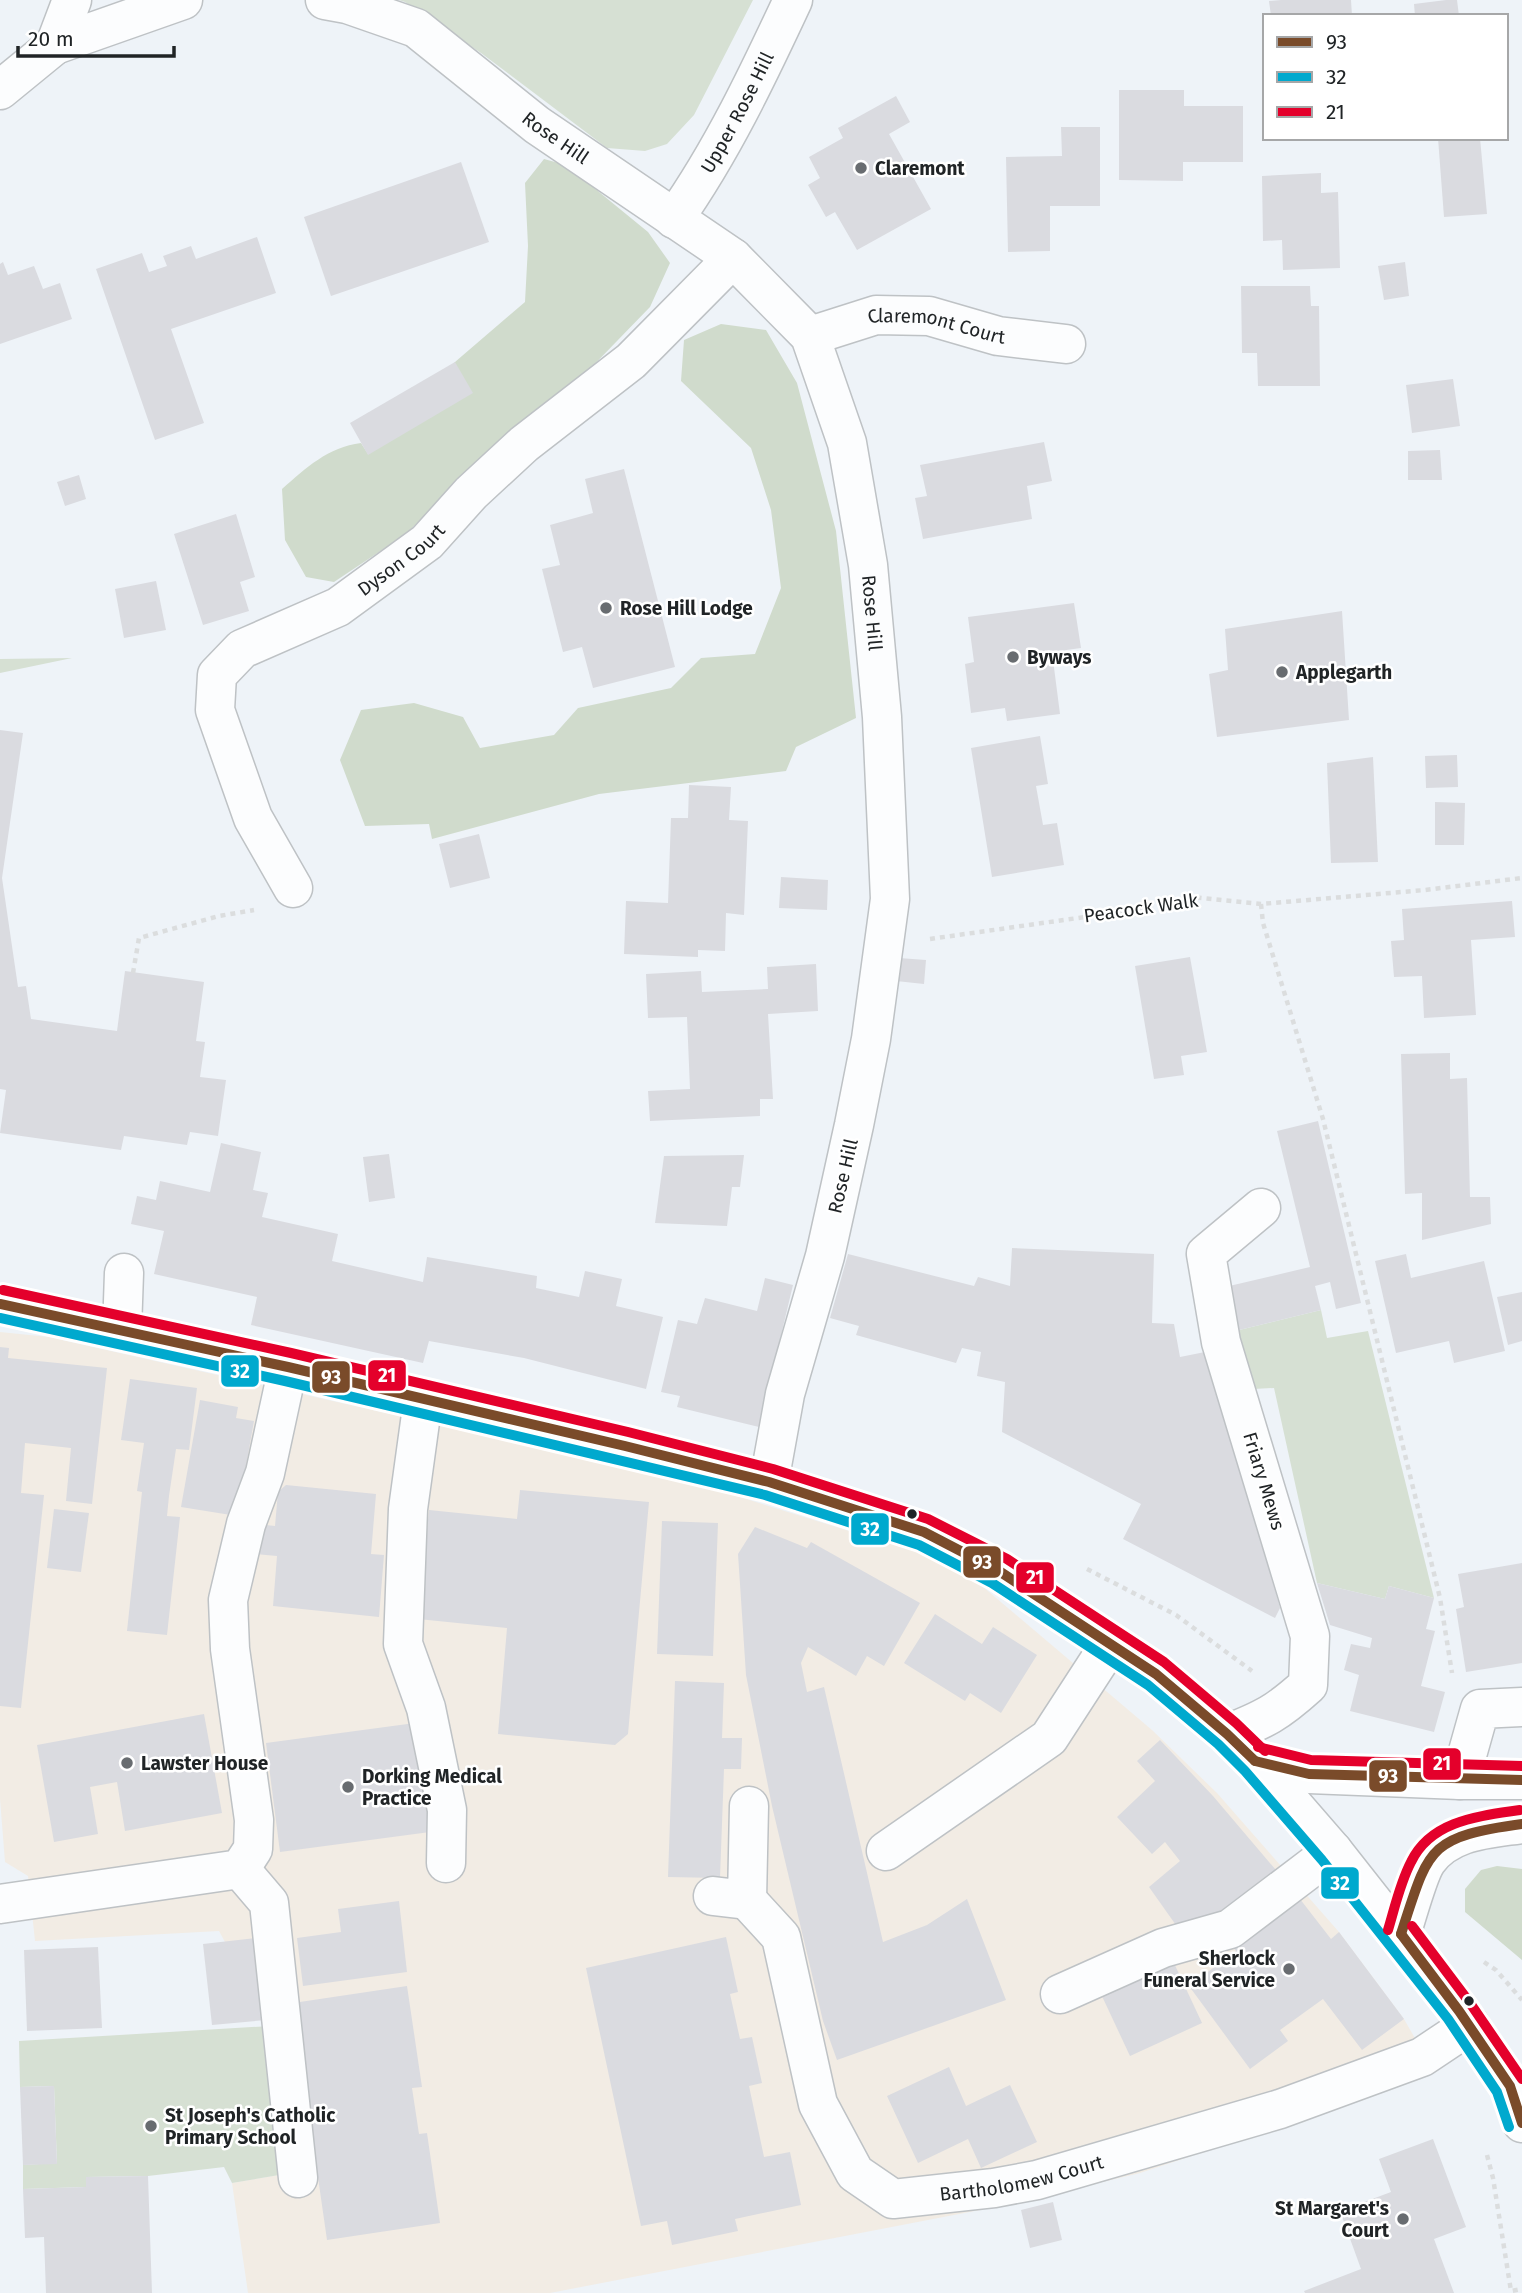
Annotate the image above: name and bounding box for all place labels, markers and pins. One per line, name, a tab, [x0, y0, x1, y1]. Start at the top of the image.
place label: Claremont	[875, 157, 965, 180]
marker: Claremont	[853, 160, 869, 176]
place label: Rose Hill Lodge	[620, 597, 753, 620]
marker: Rose Hill Lodge	[598, 600, 614, 616]
place label: Byways	[1027, 646, 1092, 669]
marker: Byways	[1005, 649, 1021, 665]
place label: Applegarth	[1295, 661, 1392, 684]
marker: Applegarth	[1274, 664, 1290, 680]
unlabelled marker	[905, 1507, 919, 1521]
place label: Lawster House	[141, 1752, 268, 1775]
marker: Lawster House	[119, 1755, 135, 1771]
place label: Dorking Medical Practice	[362, 1765, 502, 1810]
marker: Dorking Medical Practice	[340, 1779, 356, 1795]
place label: Sherlock Funeral Service	[1144, 1947, 1276, 1992]
marker: Sherlock Funeral Service	[1281, 1961, 1297, 1977]
unlabelled marker	[1462, 1994, 1476, 2008]
place label: St Joseph's Catholic Primary School	[165, 2104, 335, 2149]
marker: St Joseph's Catholic Primary School	[143, 2118, 159, 2134]
place label: St Margaret's Court	[1275, 2197, 1390, 2242]
marker: St Margaret's Court	[1395, 2211, 1411, 2227]

